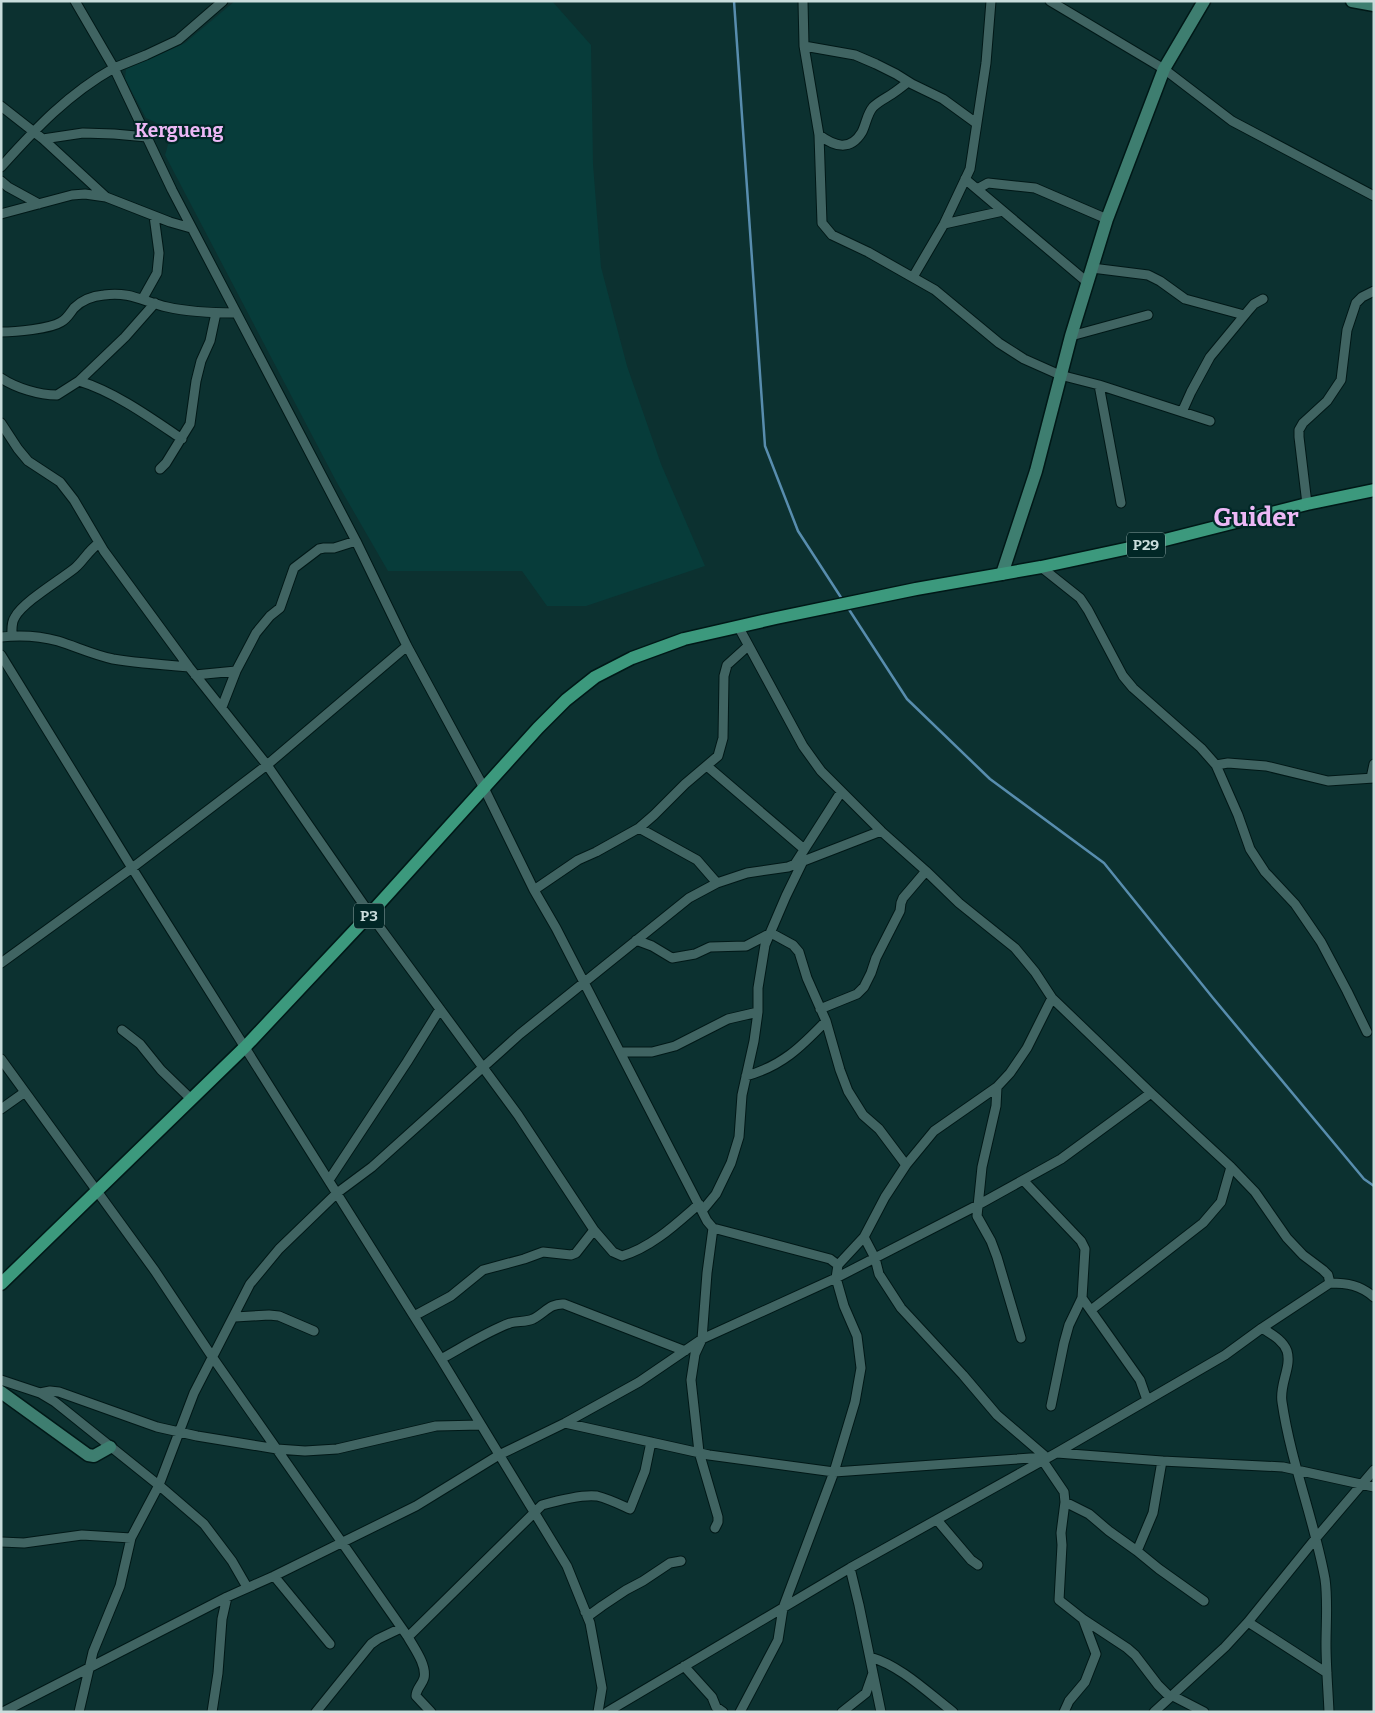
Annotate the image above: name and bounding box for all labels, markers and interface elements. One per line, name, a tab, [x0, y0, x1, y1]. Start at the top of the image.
district label: Kergueng	[135, 119, 223, 142]
district label: Guider	[1213, 502, 1299, 533]
road number: P29	[1127, 532, 1165, 558]
road number: P3	[354, 904, 384, 928]

